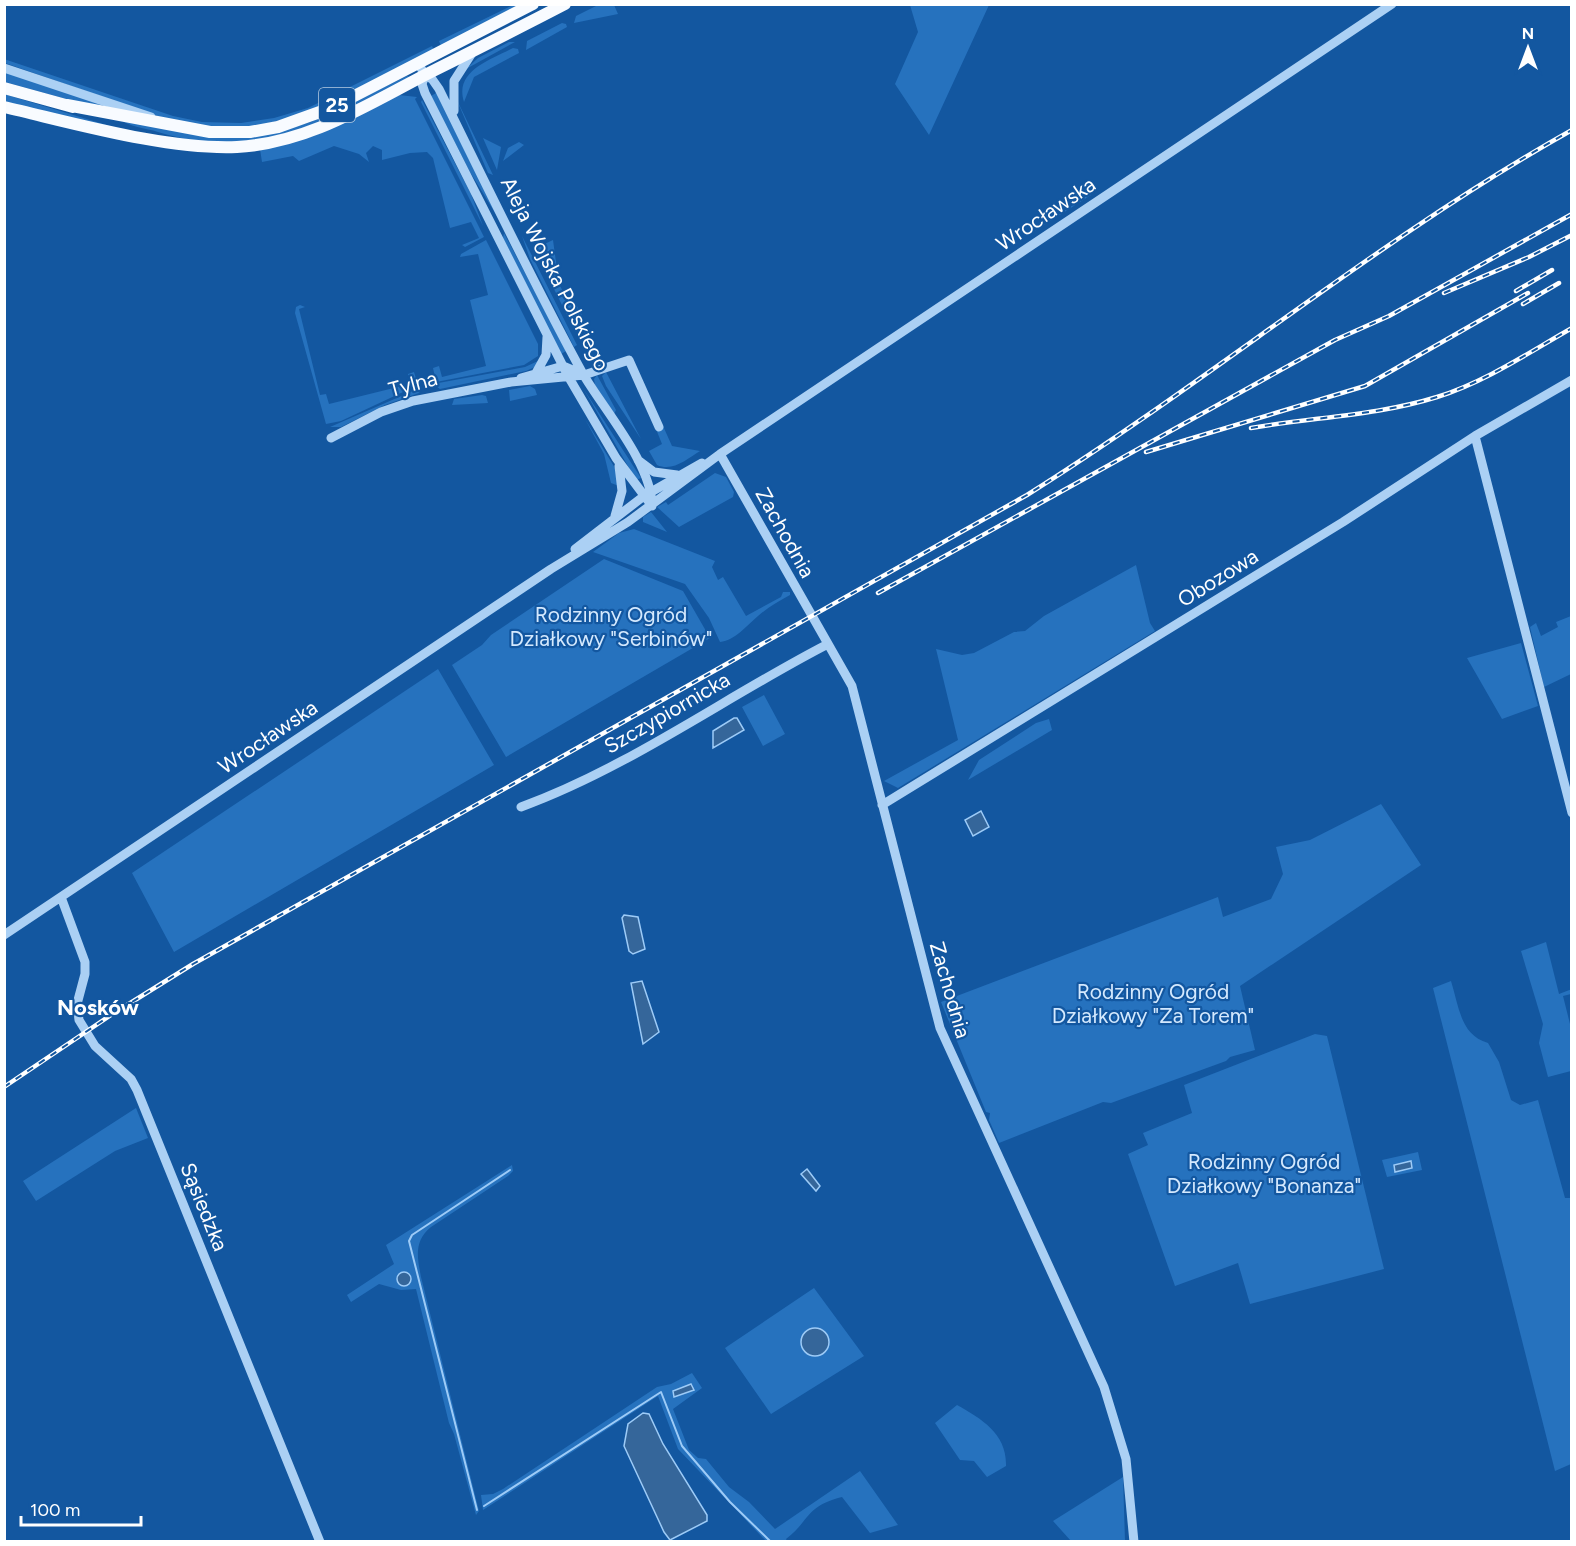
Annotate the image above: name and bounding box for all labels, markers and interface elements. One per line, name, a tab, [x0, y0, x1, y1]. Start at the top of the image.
north arrow	[1498, 18, 1558, 78]
text: N	[1522, 24, 1534, 43]
road number: 25	[319, 88, 355, 122]
street label: Wrocławska	[991, 171, 1100, 256]
street label: Aleja Wojska Polskiego	[496, 173, 615, 375]
street label: Tylna	[386, 365, 440, 402]
street label: Zachodnia	[750, 483, 820, 582]
street label: Obozowa	[1173, 543, 1262, 612]
park label: Rodzinny Ogród Działkowy "Serbinów"	[510, 602, 712, 651]
street label: Szczypiornicka	[599, 666, 734, 759]
street label: Wrocławska	[213, 694, 322, 779]
street label: Zachodnia	[925, 939, 976, 1041]
park label: Rodzinny Ogród Działkowy "Za Torem"	[1052, 979, 1254, 1028]
district label: Nosków	[57, 994, 140, 1021]
park label: Rodzinny Ogród Działkowy "Bonanza"	[1167, 1149, 1361, 1198]
street label: Sąsiedzka	[175, 1159, 233, 1255]
scale bar	[21, 1489, 141, 1527]
text: 100 m	[30, 1499, 80, 1521]

